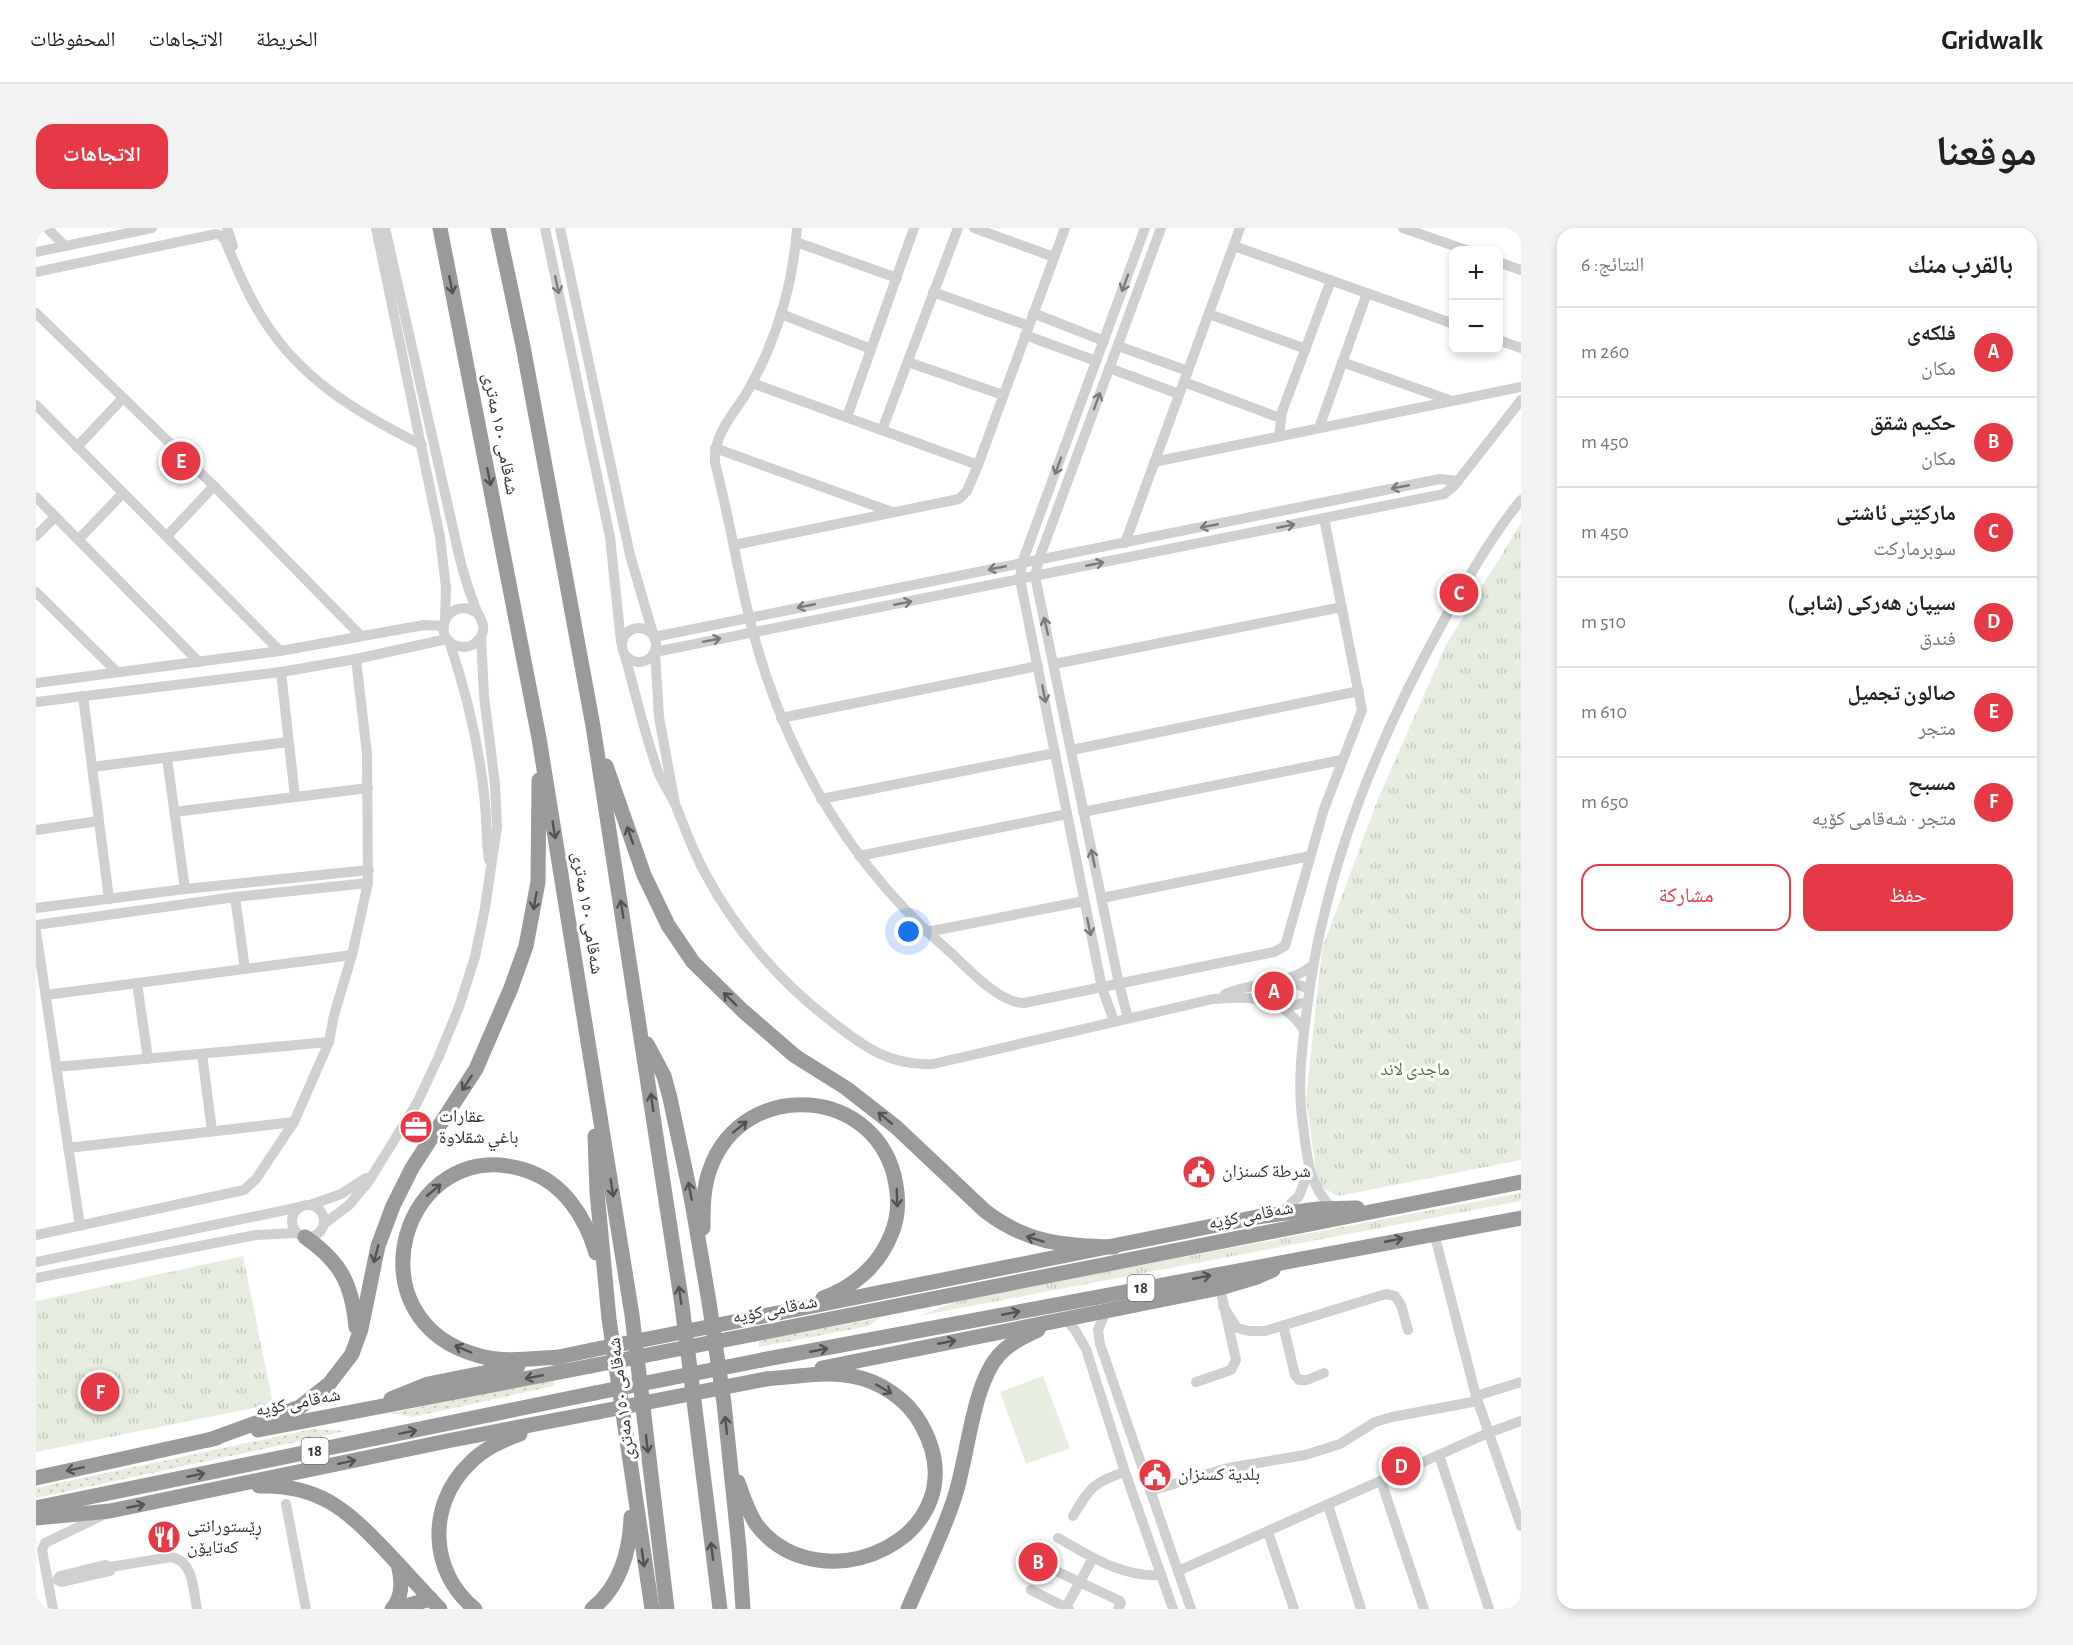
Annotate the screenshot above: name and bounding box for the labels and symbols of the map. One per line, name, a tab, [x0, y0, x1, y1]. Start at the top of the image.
one-way arrow	[1118, 273, 1129, 292]
one-way arrow	[446, 275, 457, 295]
one-way arrow	[552, 276, 564, 295]
street label: شەقامی ١٥٠ مەتری	[478, 372, 521, 497]
one-way arrow	[1093, 392, 1104, 411]
pin: E	[162, 438, 200, 484]
one-way arrow	[1052, 456, 1063, 475]
one-way arrow	[484, 467, 495, 486]
one-way arrow	[1391, 482, 1410, 493]
one-way arrow	[1275, 520, 1295, 531]
one-way arrow	[1200, 521, 1219, 532]
one-way arrow	[1084, 558, 1104, 569]
one-way arrow	[988, 563, 1008, 574]
pin: C	[1440, 570, 1478, 616]
one-way arrow	[893, 597, 913, 608]
one-way arrow	[797, 601, 816, 612]
one-way arrow	[1039, 617, 1051, 636]
one-way arrow	[702, 634, 721, 645]
one-way arrow	[1039, 684, 1050, 704]
one-way arrow	[549, 819, 560, 839]
one-way arrow	[624, 826, 635, 845]
one-way arrow	[1087, 849, 1099, 868]
street label: شەقامی ١٥٠ مەتری	[567, 850, 606, 976]
one-way arrow	[529, 891, 540, 911]
one-way arrow	[616, 900, 627, 920]
your location	[894, 917, 923, 946]
one-way arrow	[1084, 917, 1095, 936]
pin: A	[1254, 968, 1294, 1014]
one-way arrow	[723, 992, 738, 1006]
park label: ماجدی لاند	[1380, 1061, 1450, 1080]
one-way arrow	[460, 1074, 472, 1091]
one-way arrow	[646, 1093, 657, 1112]
place label: عقارات باغي شقلاوة	[439, 1108, 519, 1152]
office icon: عقارات باغي شقلاوة	[398, 1109, 434, 1145]
one-way arrow	[877, 1111, 893, 1124]
one-way arrow	[732, 1120, 747, 1134]
public building icon: شرطة كسنزان	[1181, 1154, 1217, 1190]
place label: شرطة كسنزان	[1222, 1163, 1311, 1182]
one-way arrow	[606, 1178, 617, 1198]
one-way arrow	[684, 1182, 695, 1202]
one-way arrow	[426, 1183, 442, 1196]
one-way arrow	[891, 1188, 902, 1208]
street label: شەقامی کۆیە	[1207, 1199, 1295, 1234]
one-way arrow	[1026, 1232, 1045, 1243]
one-way arrow	[1383, 1234, 1403, 1245]
one-way arrow	[370, 1245, 382, 1264]
one-way arrow	[1192, 1271, 1212, 1282]
road number: 18	[1128, 1275, 1154, 1301]
one-way arrow	[675, 1286, 686, 1305]
street label: شەقامی کۆیە	[731, 1293, 819, 1328]
one-way arrow	[1000, 1307, 1020, 1318]
street label: شەقامی ١٥٠ مەتری	[606, 1336, 639, 1462]
one-way arrow	[937, 1336, 956, 1348]
one-way arrow	[454, 1343, 472, 1354]
one-way arrow	[809, 1344, 828, 1355]
pin: F	[80, 1370, 120, 1414]
one-way arrow	[524, 1372, 544, 1383]
one-way arrow	[875, 1383, 892, 1395]
street label: شەقامی کۆیە	[254, 1386, 342, 1421]
one-way arrow	[720, 1416, 731, 1436]
one-way arrow	[397, 1426, 417, 1437]
one-way arrow	[642, 1433, 653, 1453]
road number: 18	[302, 1438, 328, 1464]
pin: D	[1382, 1444, 1420, 1488]
one-way arrow	[337, 1456, 356, 1467]
public building icon: بلدية كسنزان	[1137, 1457, 1173, 1493]
one-way arrow	[66, 1464, 85, 1475]
place label: بلدية كسنزان	[1178, 1466, 1260, 1485]
one-way arrow	[186, 1469, 205, 1480]
one-way arrow	[125, 1500, 145, 1511]
place label: ڕێستورانتی کەتایۆن	[187, 1518, 262, 1558]
restaurant icon: ڕێستورانتی کەتایۆن	[146, 1519, 182, 1555]
pin: B	[1018, 1540, 1058, 1584]
one-way arrow	[707, 1542, 718, 1561]
one-way arrow	[638, 1547, 649, 1567]

